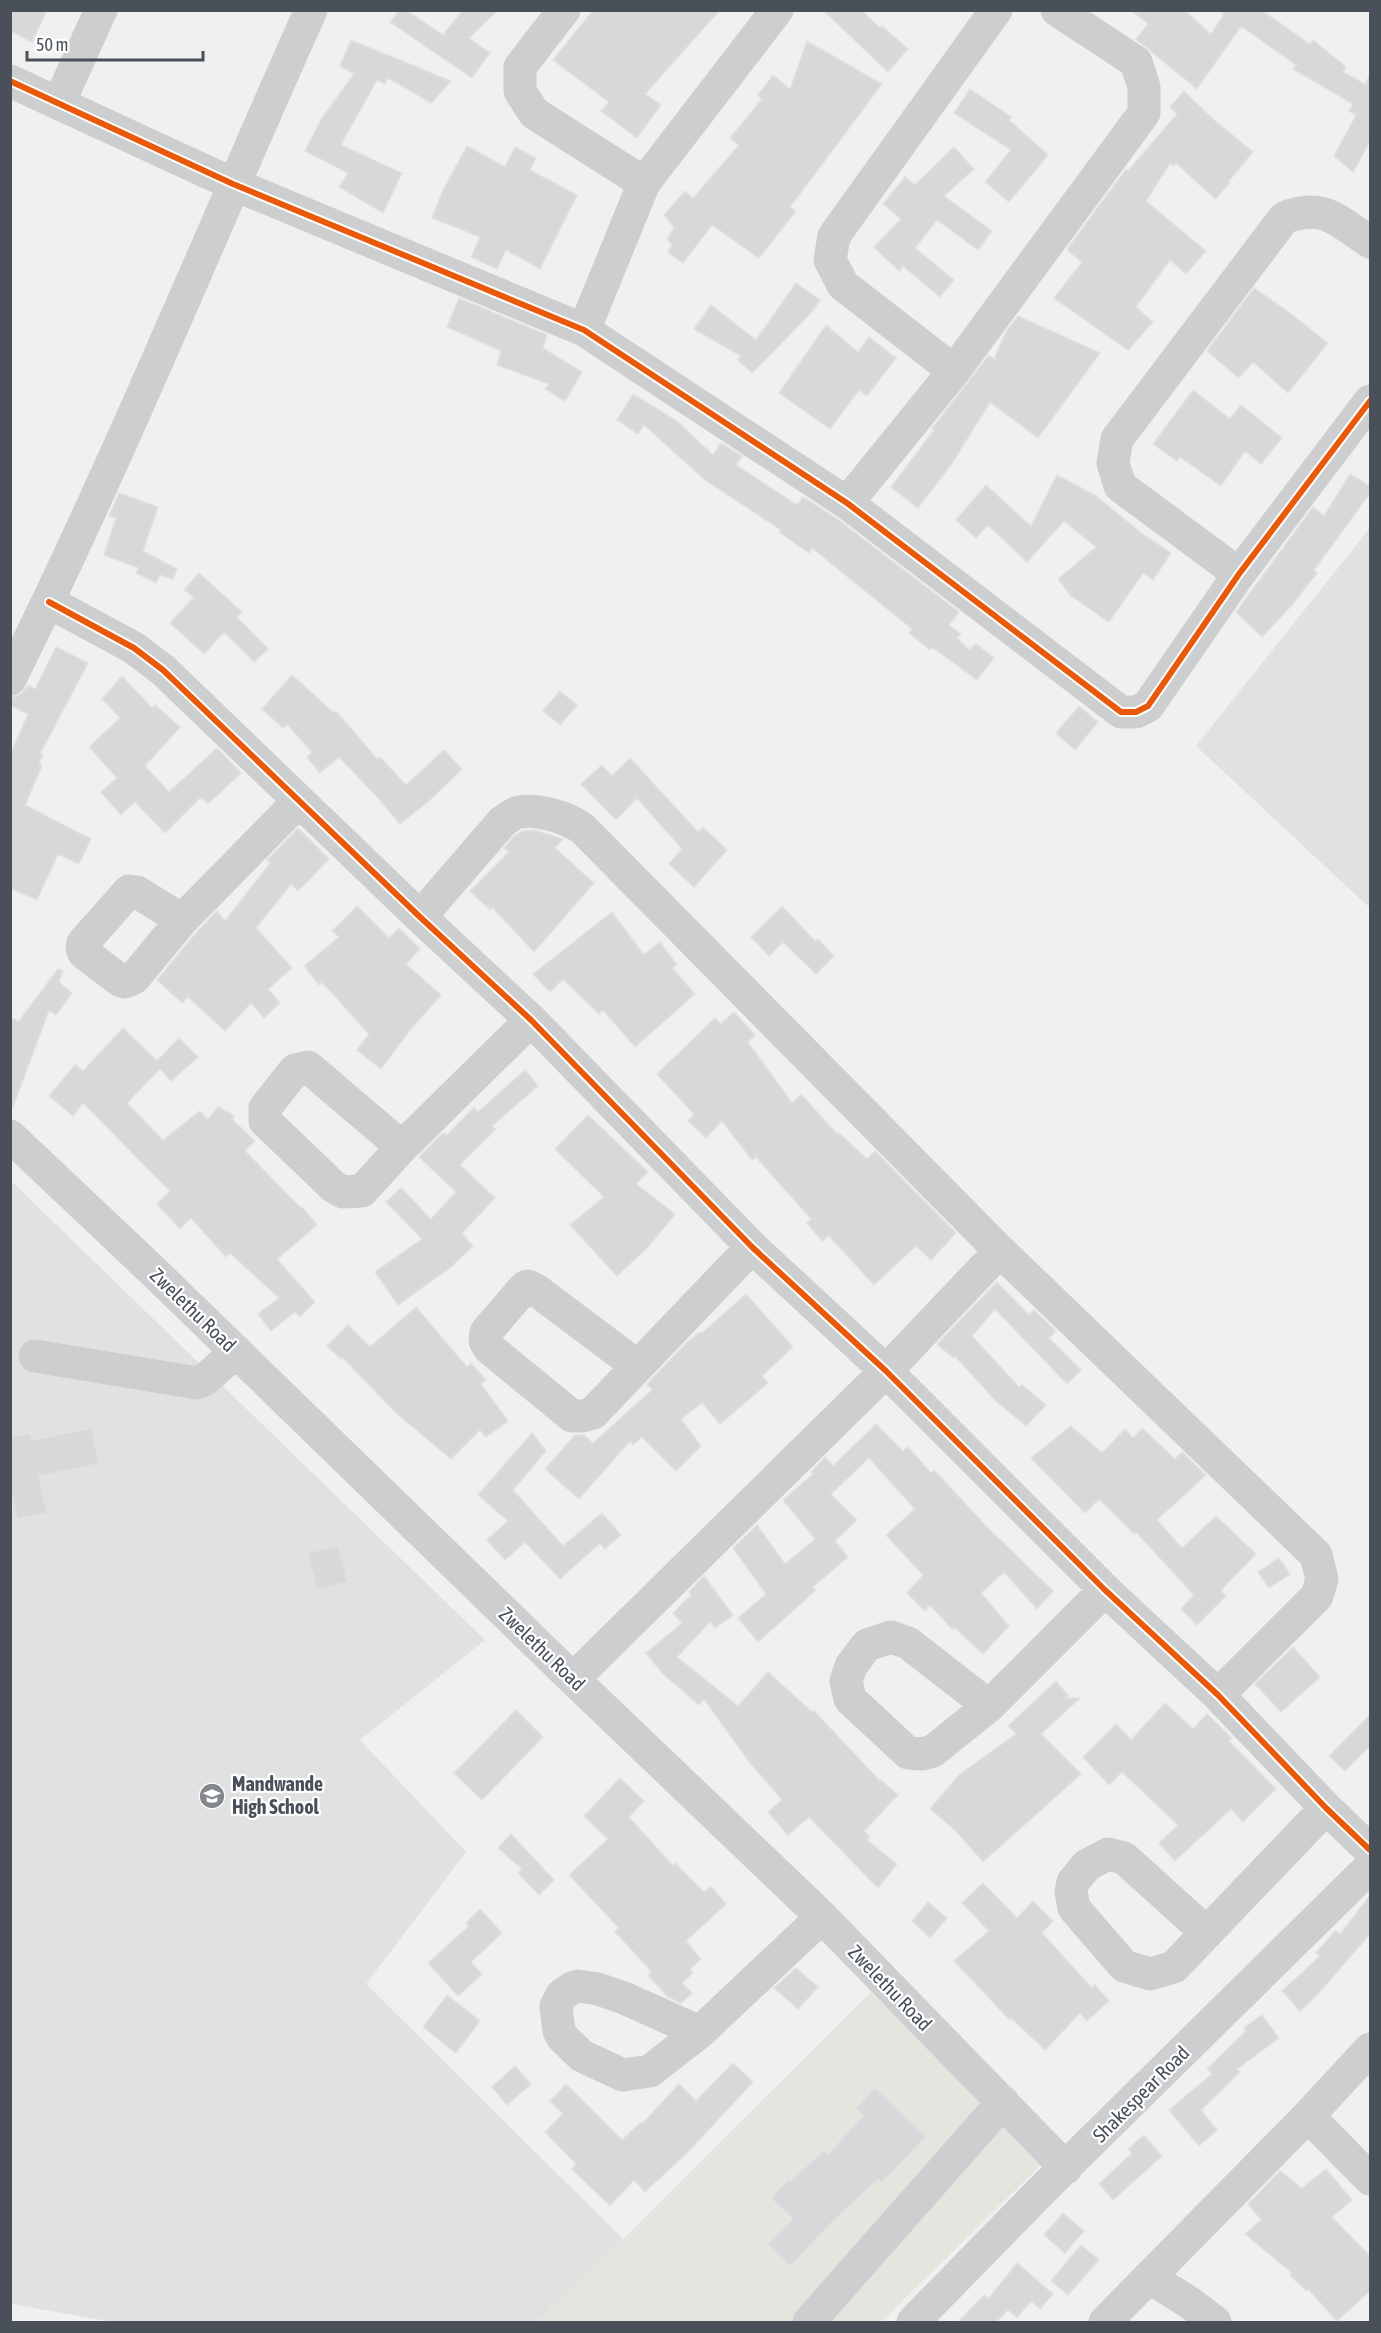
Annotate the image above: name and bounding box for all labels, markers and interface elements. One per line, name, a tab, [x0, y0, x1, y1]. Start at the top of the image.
scale bar	[27, 24, 202, 62]
text: 50 m	[36, 34, 68, 55]
street label: Zwelethu Road	[146, 1263, 241, 1356]
street label: Zwelethu Road	[495, 1602, 590, 1695]
place label: Mandwande High School	[232, 1772, 323, 1818]
school or university icon: Mandwande High School	[197, 1781, 227, 1811]
street label: Zwelethu Road	[844, 1940, 937, 2035]
street label: Shakespear Road	[1088, 2041, 1194, 2147]

